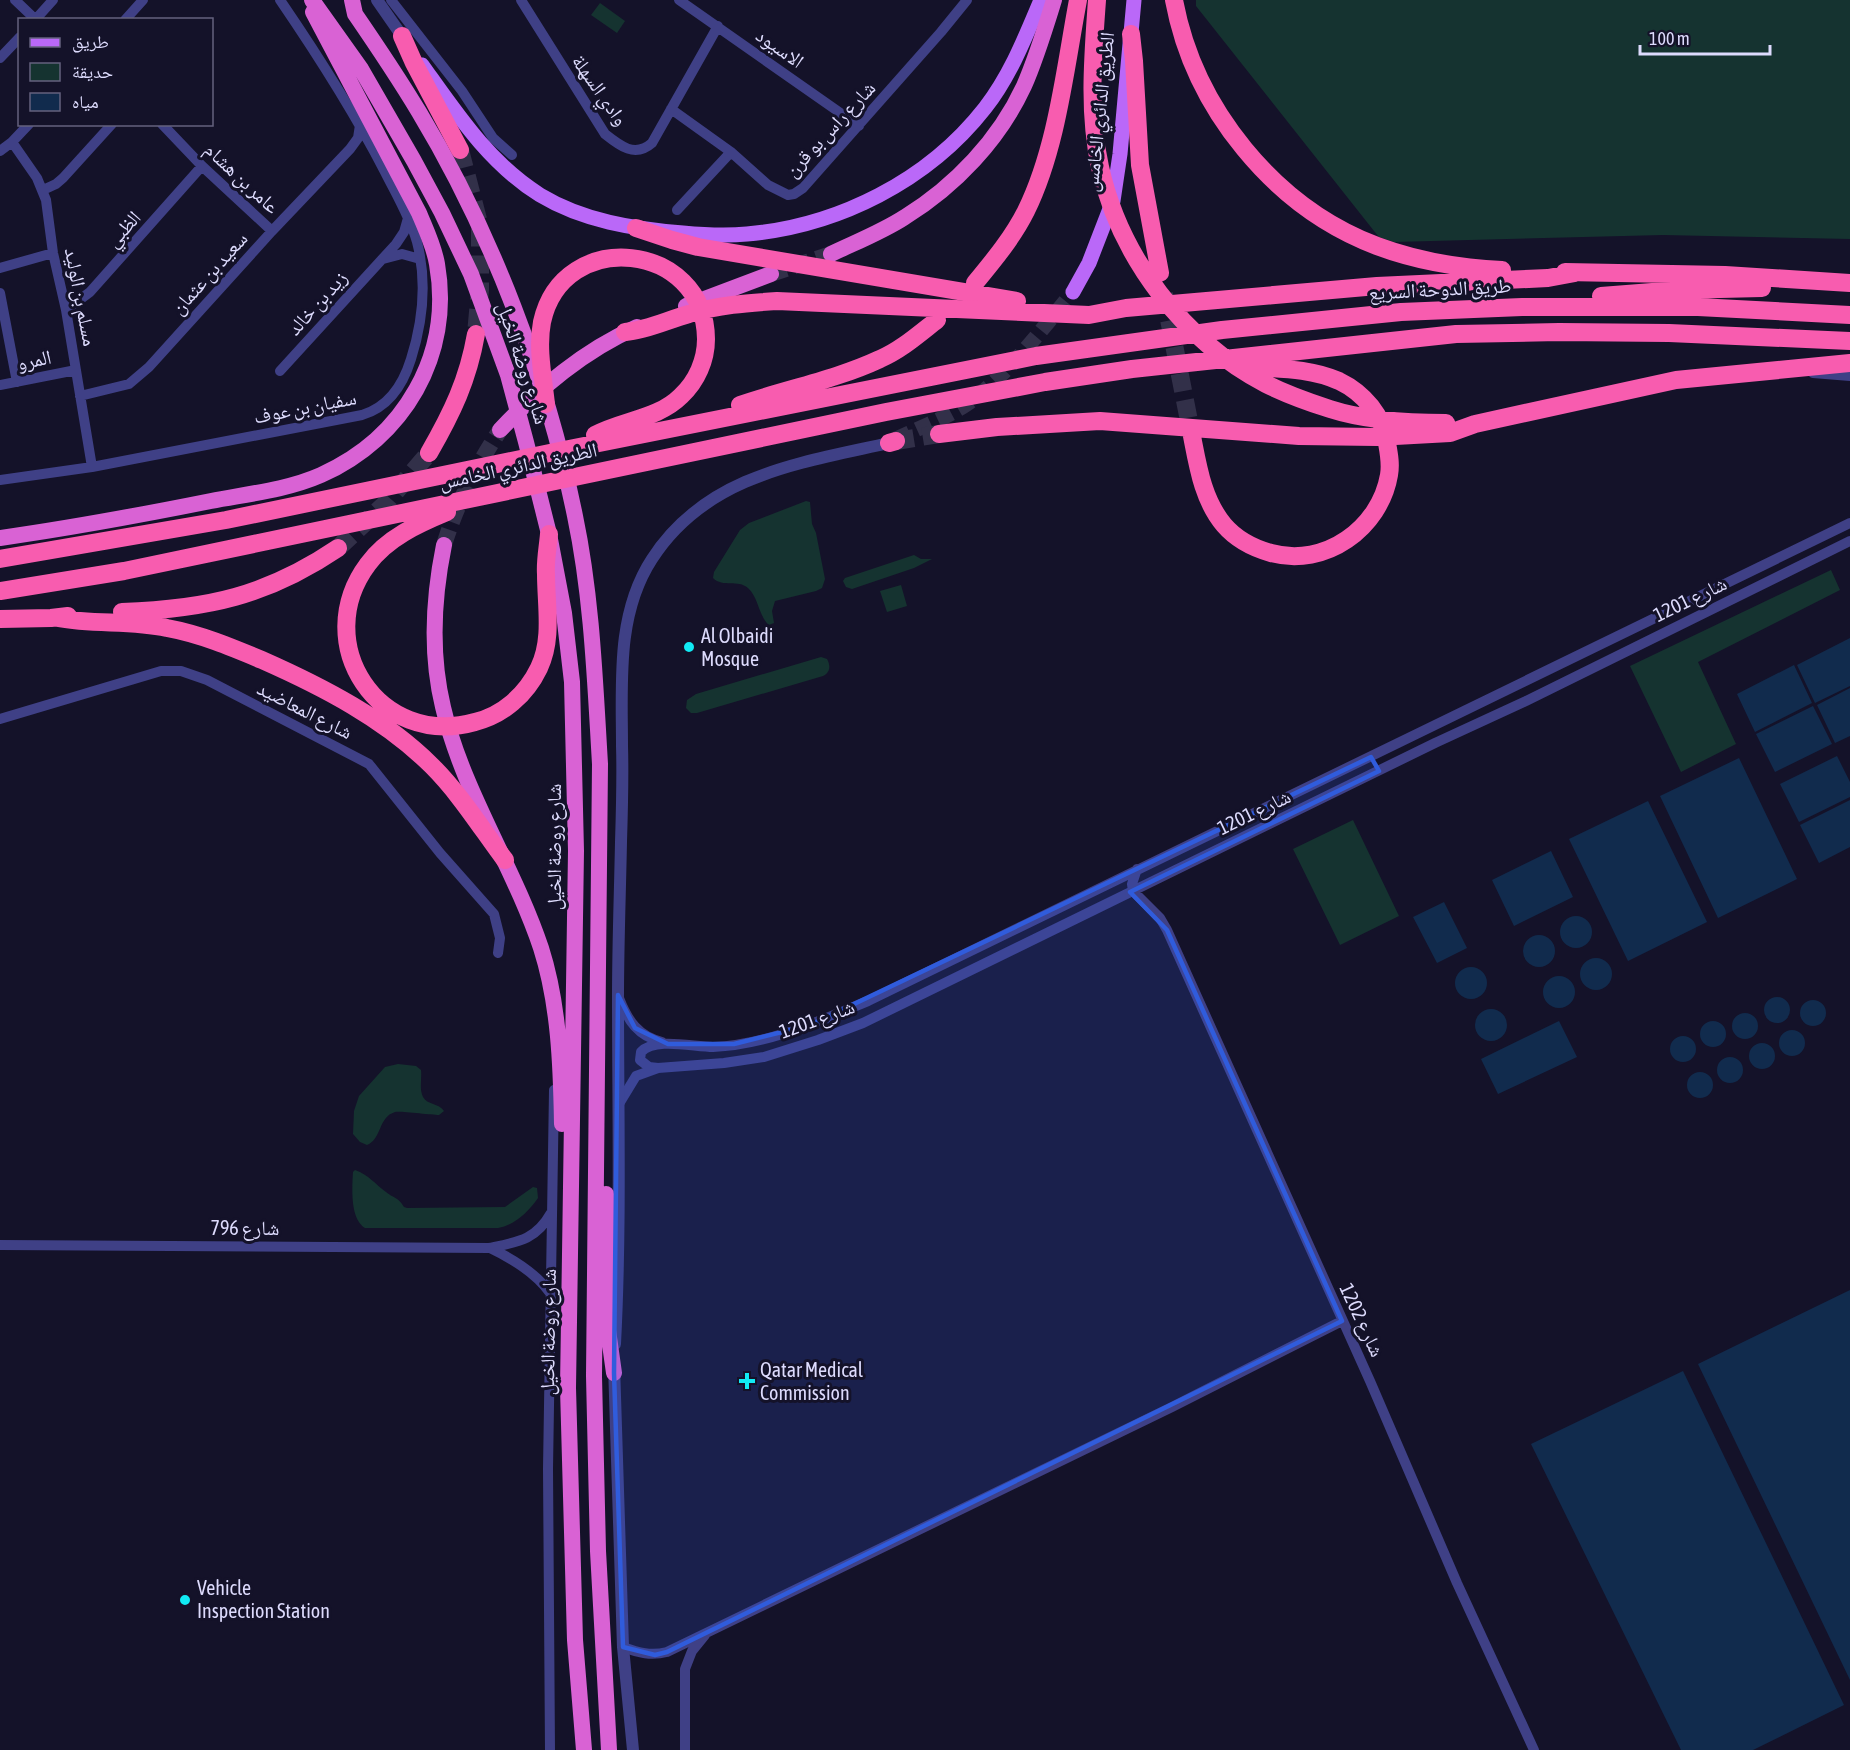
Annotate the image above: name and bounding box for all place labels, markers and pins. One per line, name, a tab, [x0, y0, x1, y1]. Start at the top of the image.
place label: Al Olbaidi Mosque	[701, 624, 773, 670]
marker: Al Olbaidi Mosque	[682, 640, 696, 654]
place label: Qatar Medical Commission	[760, 1358, 864, 1404]
marker: Qatar Medical Commission	[738, 1372, 756, 1390]
place label: Vehicle Inspection Station	[197, 1576, 330, 1622]
marker: Vehicle Inspection Station	[178, 1593, 192, 1607]

